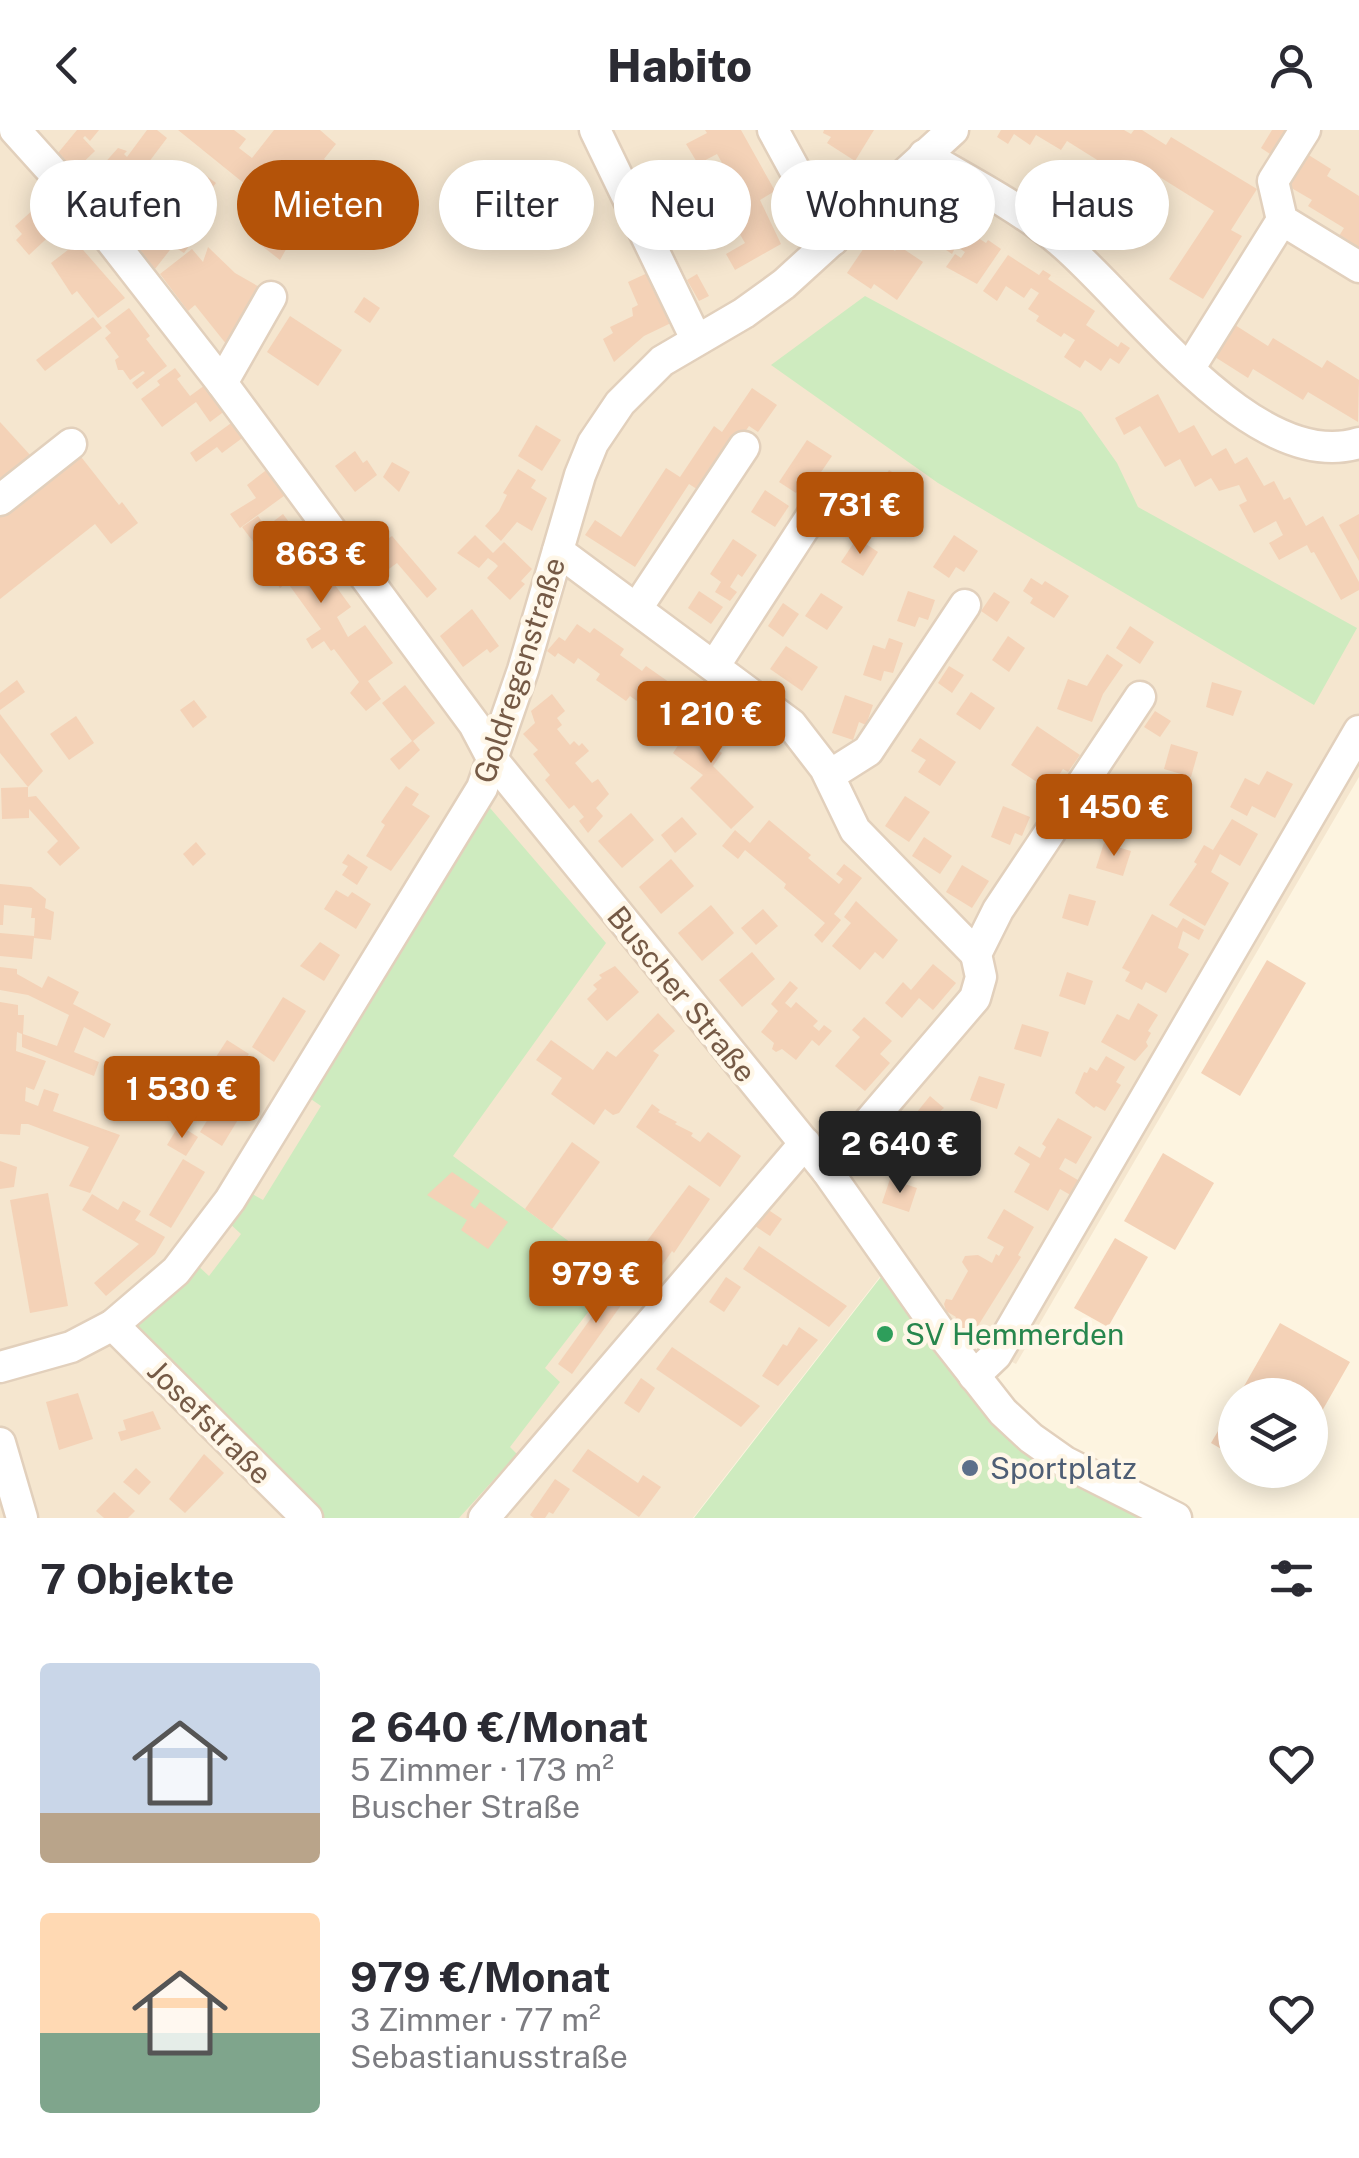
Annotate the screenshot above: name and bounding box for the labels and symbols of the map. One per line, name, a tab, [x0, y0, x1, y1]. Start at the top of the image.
pin: 731 €	[790, 472, 930, 557]
pin: 863 €	[251, 521, 391, 606]
street label: Goldregenstraße	[466, 553, 572, 787]
pin: 1 210 €	[619, 681, 803, 766]
pin: 1 450 €	[1022, 774, 1206, 859]
street label: Buscher Straße	[600, 899, 764, 1089]
pin: 1 530 €	[90, 1056, 274, 1141]
pin: 2 640 €	[808, 1111, 992, 1196]
pin: 979 €	[526, 1241, 666, 1326]
place label: SV Hemmerden	[905, 1316, 1124, 1352]
marker: SV Hemmerden	[874, 1323, 896, 1345]
street label: Josefstraße	[140, 1352, 280, 1492]
place label: Sportplatz	[990, 1450, 1137, 1486]
marker: Sportplatz	[959, 1457, 981, 1479]

